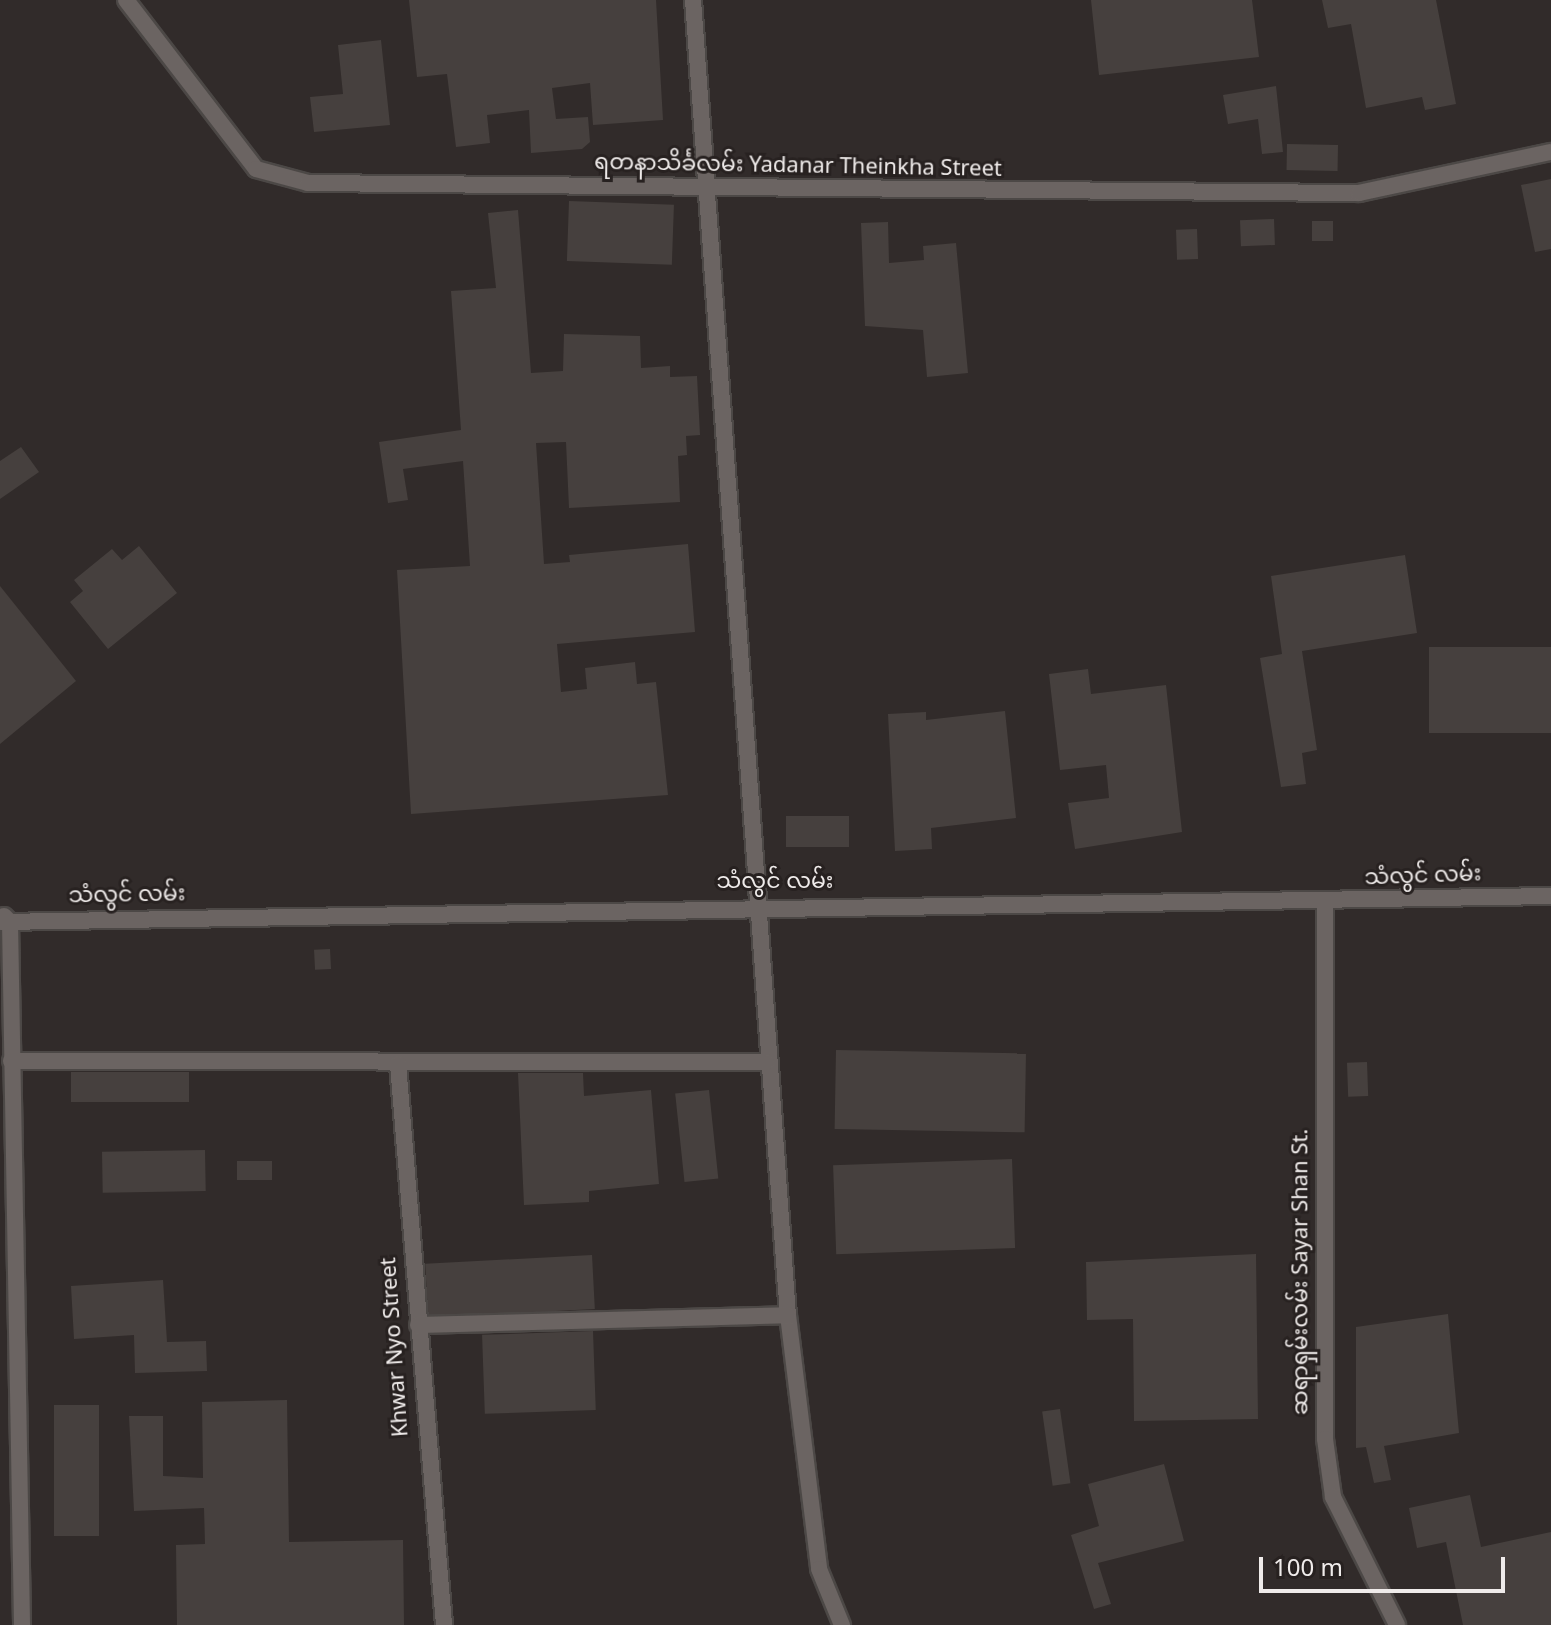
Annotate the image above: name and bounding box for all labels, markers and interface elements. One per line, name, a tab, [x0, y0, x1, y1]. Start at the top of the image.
street label: ရတနာသိင်္ခလမ်း Yadanar Theinkha Street	[594, 151, 1002, 185]
street label: သံလွင် လမ်း	[1364, 863, 1482, 893]
street label: သံလွင် လမ်း	[717, 871, 833, 897]
street label: သံလွင် လမ်း	[68, 883, 186, 911]
street label: ဆရာရှမ်းလမ်း Sayar Shan St.	[1290, 1129, 1316, 1415]
street label: Khwar Nyo Street	[378, 1256, 416, 1438]
scale bar	[1263, 1541, 1509, 1591]
text: 100 m	[1273, 1544, 1343, 1597]

